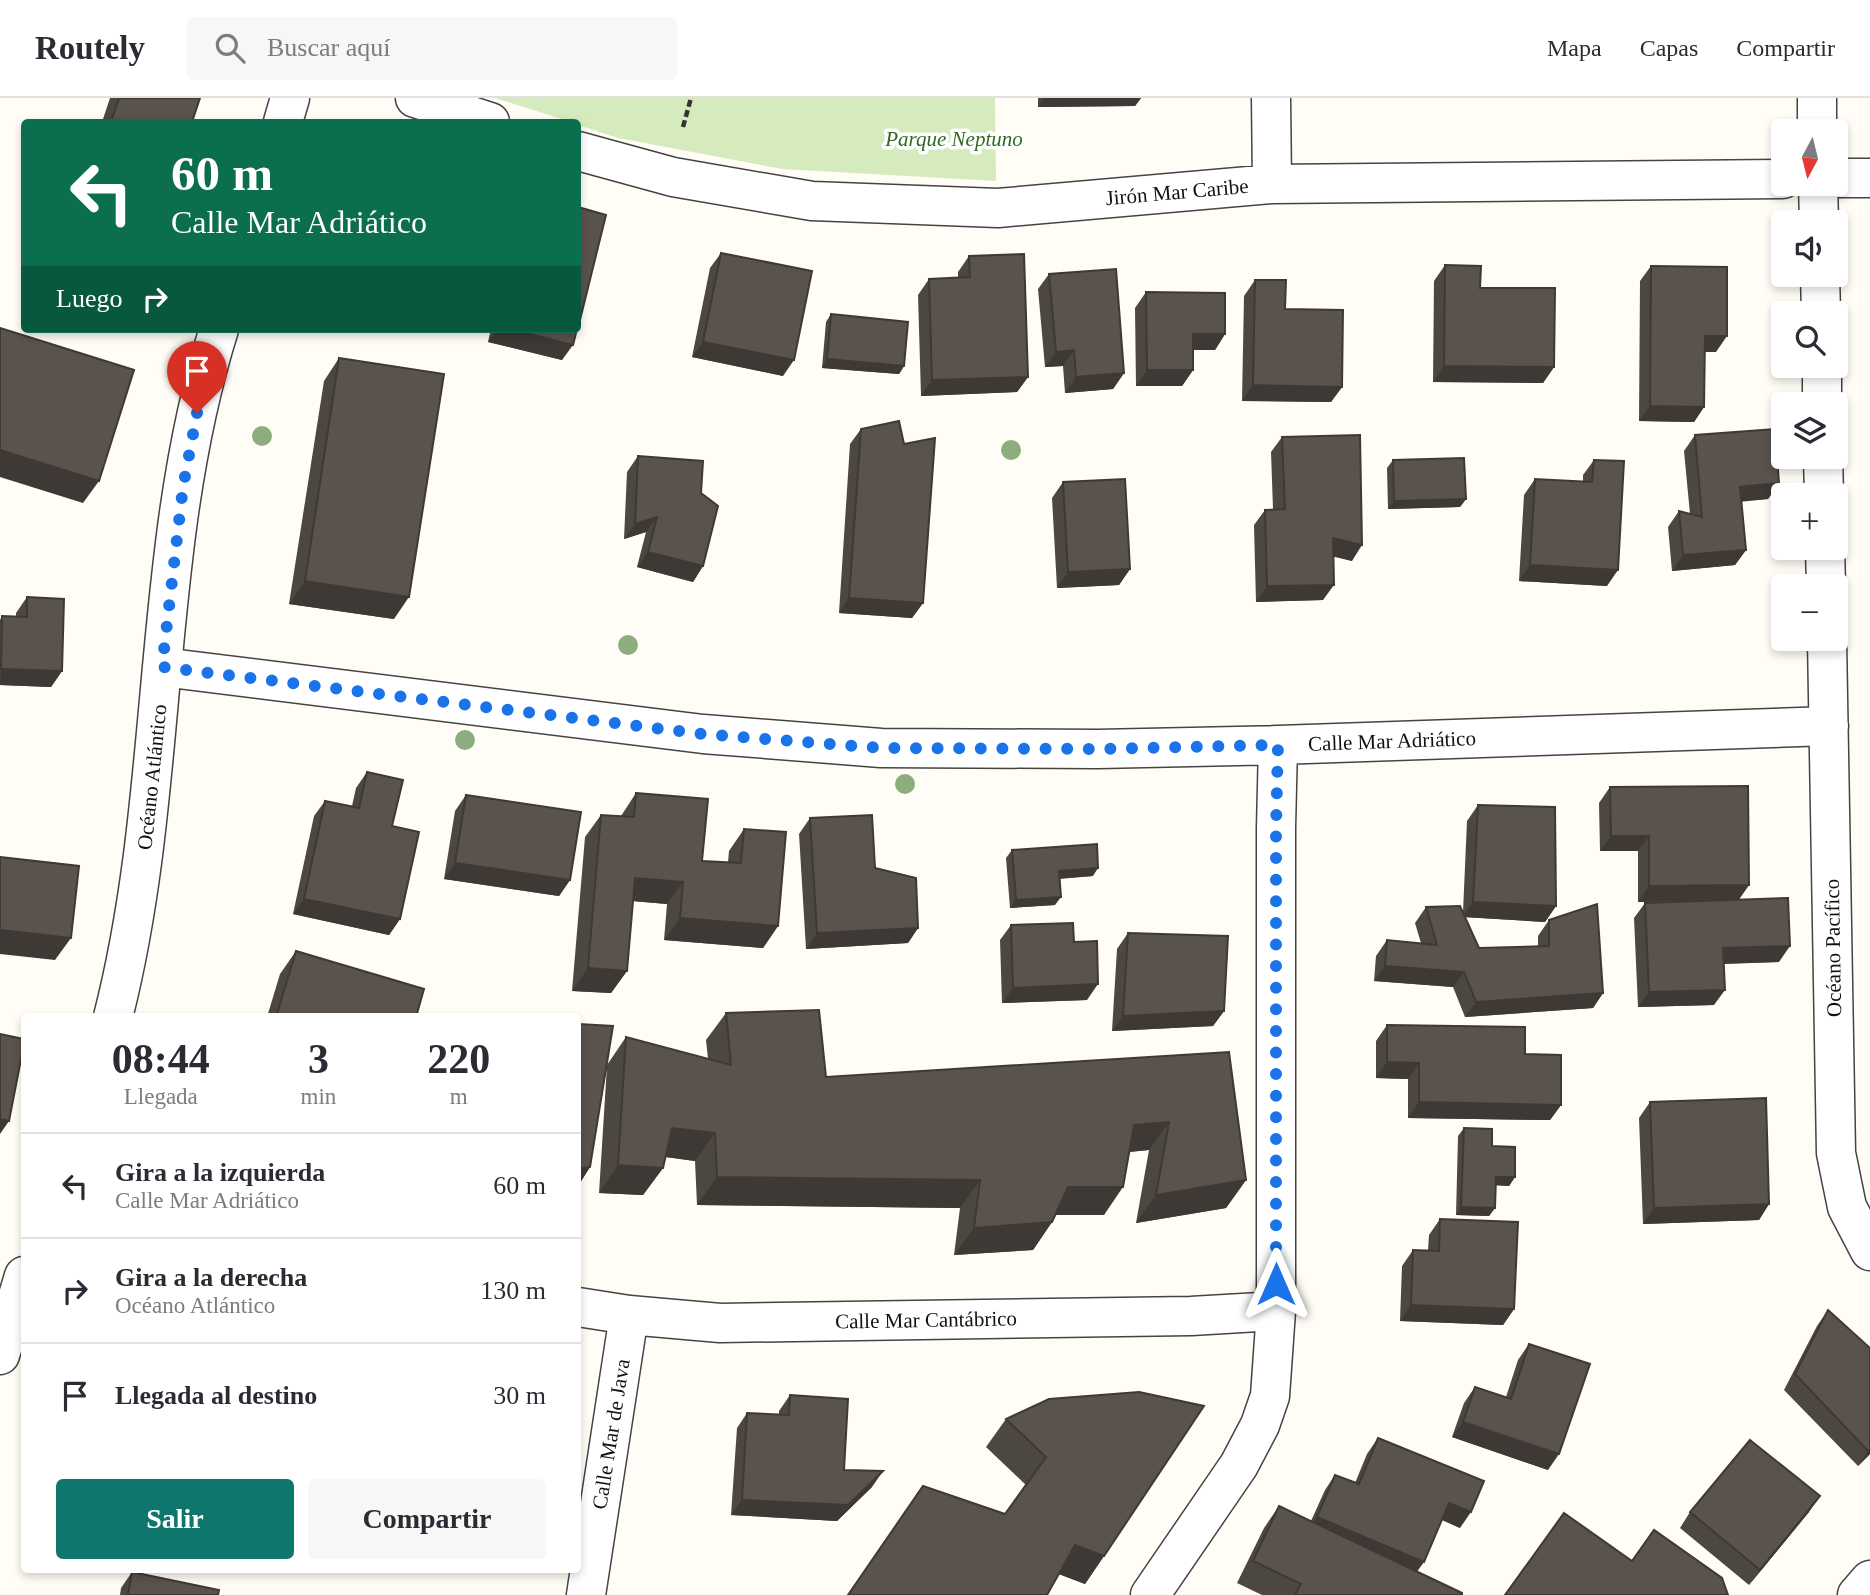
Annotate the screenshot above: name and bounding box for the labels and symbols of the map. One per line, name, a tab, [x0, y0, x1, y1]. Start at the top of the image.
north arrow	[1771, 119, 1848, 196]
park label: Parque Neptuno	[884, 127, 1023, 151]
street label: Jirón Mar Caribe	[1104, 174, 1250, 210]
pin	[167, 341, 227, 413]
street label: Océano Atlántico	[132, 703, 172, 851]
street label: Calle Mar Adriático	[1308, 726, 1476, 756]
street label: Océano Pacífico	[1820, 879, 1846, 1017]
position arrow	[1239, 1247, 1313, 1321]
street label: Calle Mar Cantábrico	[835, 1306, 1017, 1334]
street label: Calle Mar de Java	[587, 1356, 635, 1511]

